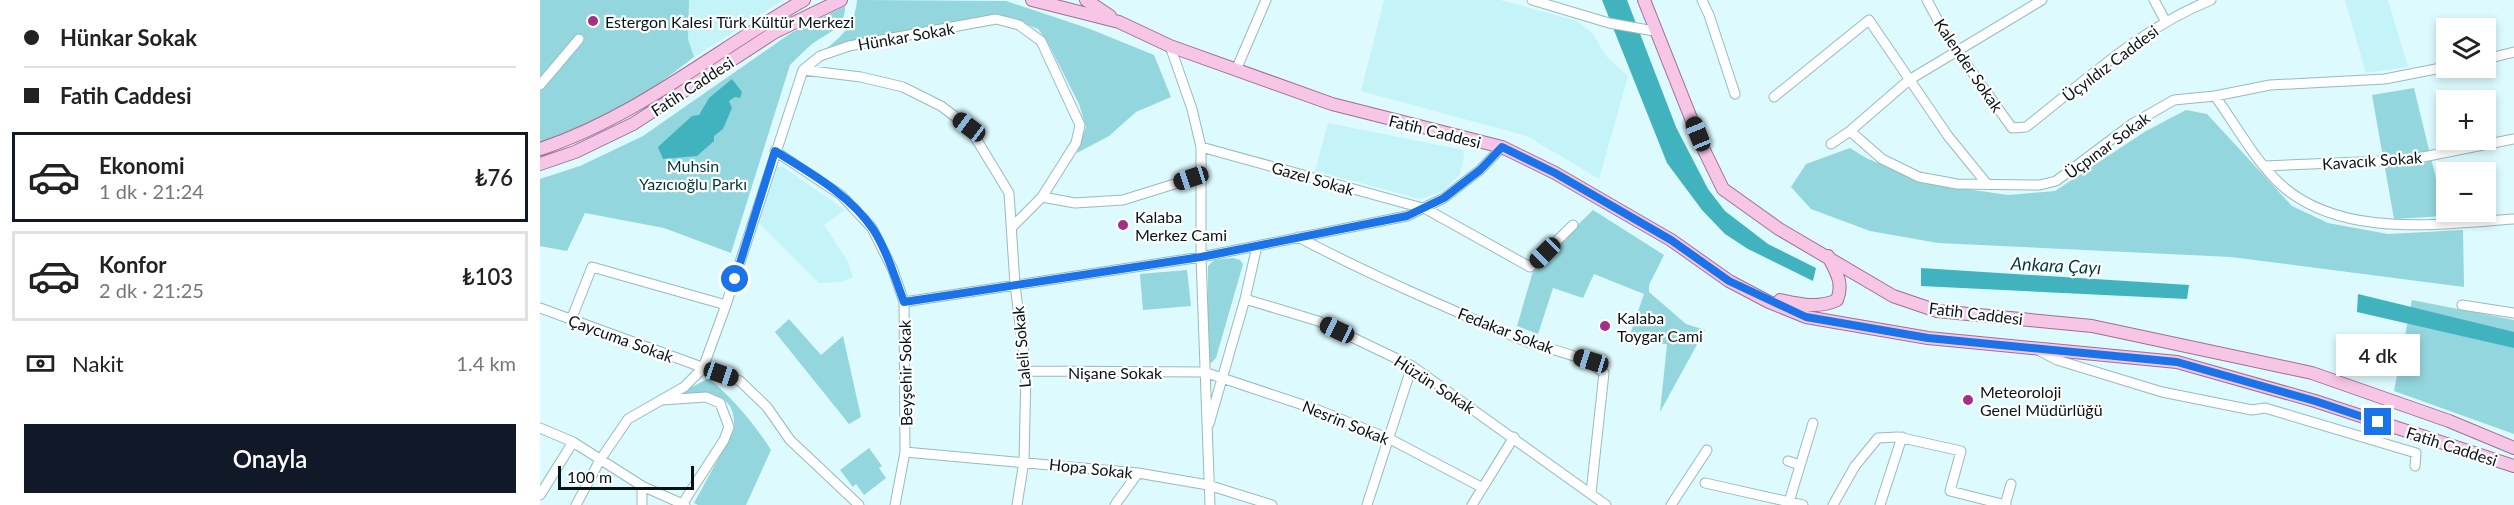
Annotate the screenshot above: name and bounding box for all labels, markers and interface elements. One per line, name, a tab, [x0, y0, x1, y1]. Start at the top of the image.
place label: Estergon Kalesi Türk Kültür Merkezi	[605, 12, 854, 31]
marker: Estergon Kalesi Türk Kültür Merkezi	[586, 14, 600, 28]
street label: Kalender Sokak	[1931, 15, 2008, 116]
street label: Hünkar Sokak	[856, 18, 957, 54]
map controls	[2436, 18, 2496, 222]
button: layers	[2436, 18, 2496, 78]
street label: Üçyıldız Caddesi	[2058, 21, 2162, 105]
text: Hünkar Sokak	[60, 24, 197, 51]
street label: Fatih Caddesi	[647, 52, 737, 120]
text: Fatih Caddesi	[60, 82, 192, 109]
button: +	[2436, 90, 2496, 150]
street label: Üçpınar Sokak	[2061, 107, 2154, 182]
car	[949, 109, 989, 145]
street label: Fatih Caddesi	[1387, 110, 1483, 152]
car	[1683, 114, 1713, 154]
street label: Kavacık Sokak	[2321, 147, 2423, 173]
icon: car	[27, 150, 81, 204]
text: Ekonomi	[99, 152, 185, 179]
park label: Muhsin Yazıcıoğlu Parkı	[639, 156, 747, 193]
street label: Gazel Sokak	[1270, 157, 1357, 199]
button: −	[2436, 162, 2496, 222]
text: ₺76	[475, 164, 513, 191]
car	[1171, 164, 1211, 192]
text: 1 dk · 21:24	[99, 179, 204, 203]
place label: Kalaba Merkez Cami	[1135, 207, 1227, 244]
marker: Kalaba Merkez Cami	[1116, 218, 1130, 232]
car	[1526, 234, 1564, 272]
icon: car	[27, 249, 81, 303]
text: Konfor	[99, 251, 167, 278]
water label: Ankara Çayı	[2009, 252, 2102, 278]
text: ₺103	[462, 263, 513, 290]
route start	[721, 265, 748, 292]
text: 2 dk · 21:25	[99, 278, 204, 302]
street label: Fatih Caddesi	[1928, 298, 2024, 328]
street label: Fedakar Sokak	[1455, 303, 1557, 357]
street label: Laleli Sokak	[1008, 304, 1034, 389]
place label: Kalaba Toygar Cami	[1617, 308, 1703, 345]
street label: Çaycuma Sokak	[566, 310, 677, 366]
car	[1317, 314, 1357, 346]
street label: Beyşehir Sokak	[895, 319, 915, 426]
marker: Kalaba Toygar Cami	[1598, 319, 1612, 333]
callout: 4 dk	[2336, 335, 2420, 377]
text: 4 dk	[2359, 343, 2397, 367]
icon: cash	[24, 347, 57, 380]
car	[1571, 347, 1611, 375]
text: Nakit	[72, 350, 124, 377]
text: 1.4 km	[456, 351, 516, 375]
street label: Hüzün Sokak	[1391, 351, 1480, 418]
car	[701, 360, 741, 388]
street label: Nişane Sokak	[1068, 363, 1163, 382]
place label: Meteoroloji Genel Müdürlüğü	[1980, 382, 2103, 419]
marker: Meteoroloji Genel Müdürlüğü	[1961, 393, 1975, 407]
street label: Nesrin Sokak	[1300, 396, 1393, 448]
route end	[2364, 408, 2391, 435]
street label: Fatih Caddesi	[2404, 422, 2500, 470]
button: Onayla	[24, 424, 516, 493]
street label: Hopa Sokak	[1048, 454, 1135, 482]
scale bar	[558, 463, 694, 490]
text: 100 m	[567, 467, 612, 486]

